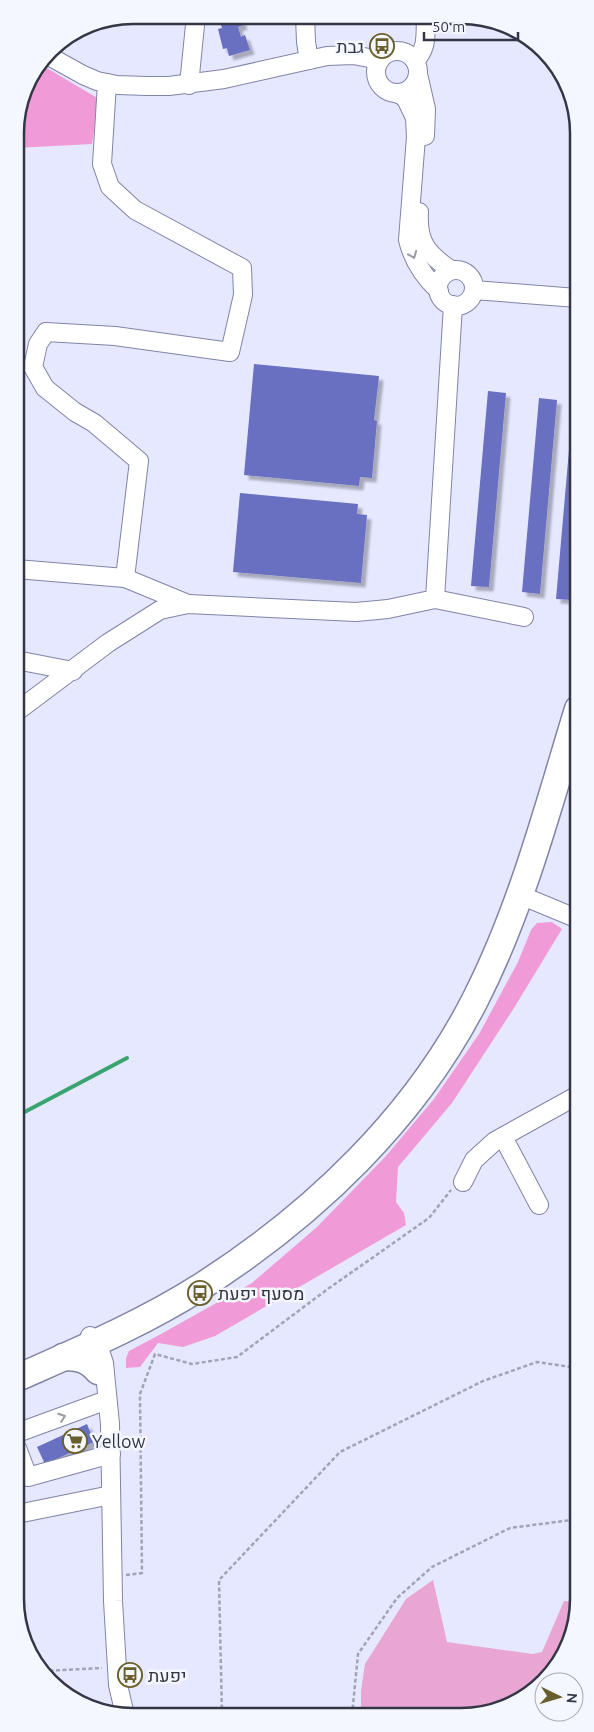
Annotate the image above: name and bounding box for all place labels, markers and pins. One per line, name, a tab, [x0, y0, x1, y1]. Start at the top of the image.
bus stop icon: גבת	[369, 33, 395, 59]
place label: גבת	[336, 36, 364, 56]
bus stop icon: מסעף יפעת	[187, 1280, 213, 1306]
place label: מסעף יפעת	[218, 1283, 304, 1304]
supermarket icon: Yellow	[62, 1428, 88, 1454]
place label: Yellow	[92, 1431, 146, 1451]
bus stop icon: יפעת	[117, 1662, 143, 1688]
place label: יפעת	[148, 1665, 186, 1685]

